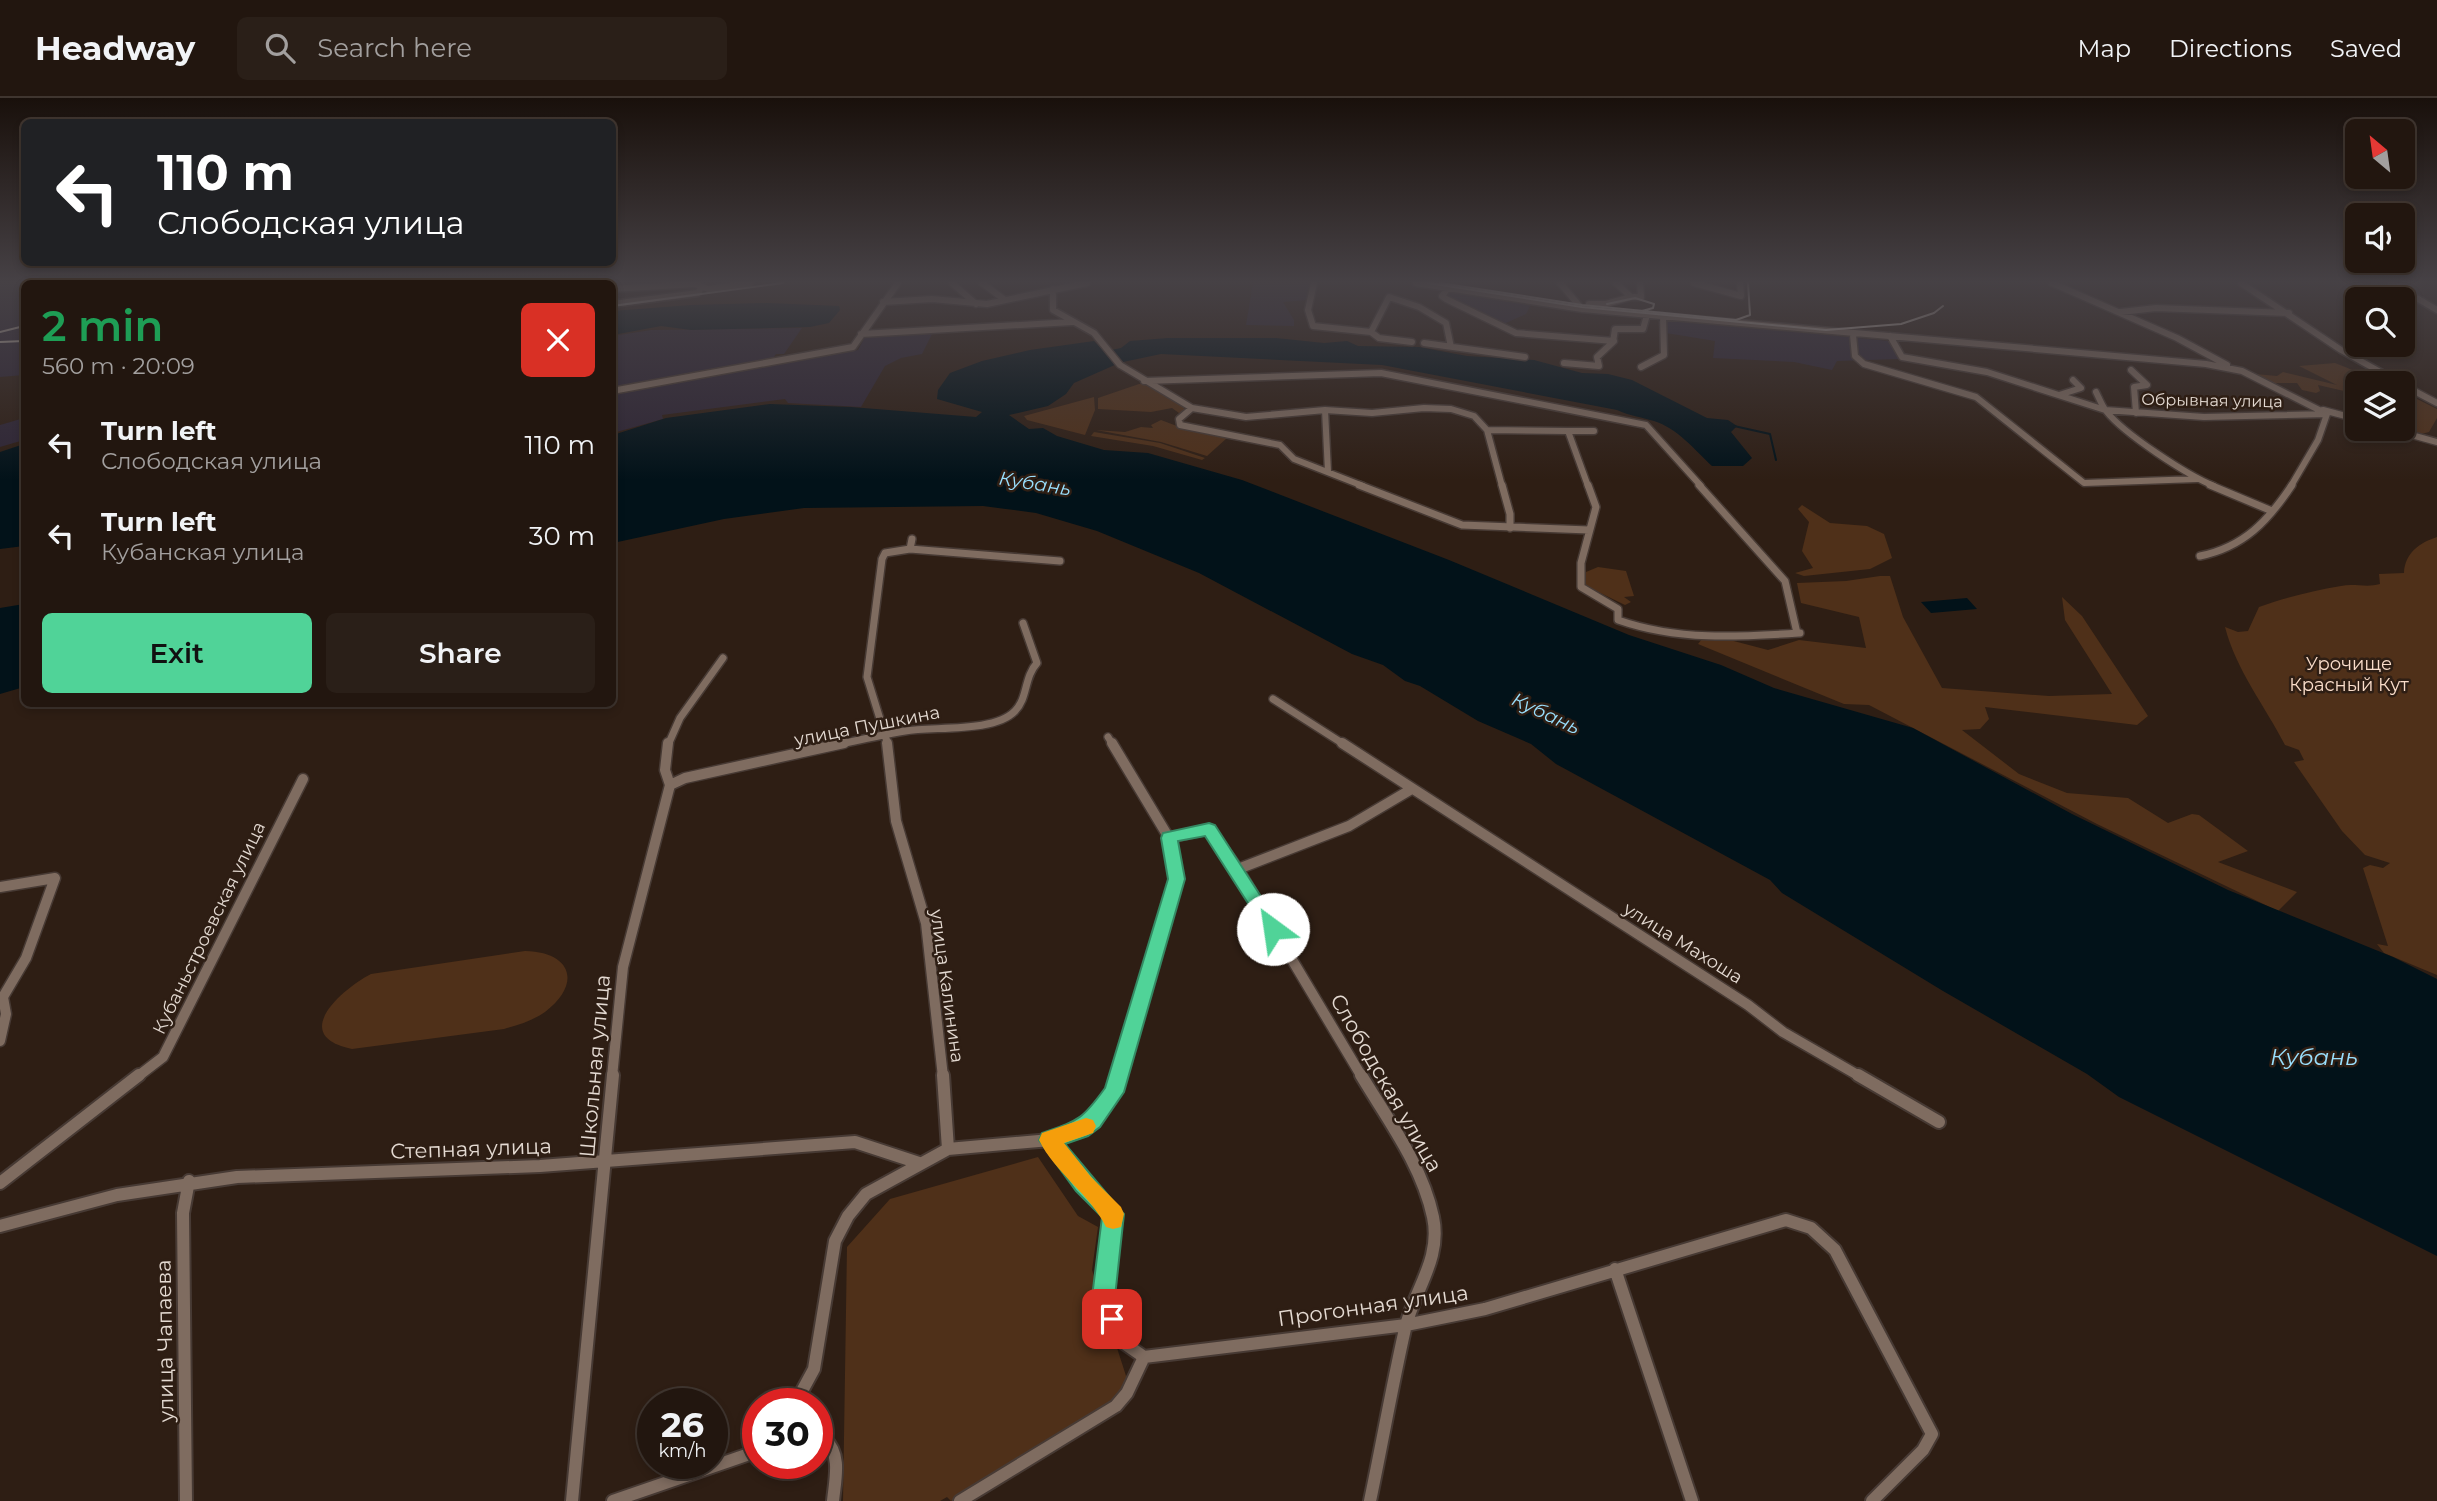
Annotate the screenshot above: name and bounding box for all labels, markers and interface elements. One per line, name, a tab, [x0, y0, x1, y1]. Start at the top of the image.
search box	[237, 17, 727, 80]
text: Headway	[35, 28, 195, 68]
icon: search	[261, 29, 299, 67]
text: Search here	[317, 32, 472, 64]
text: Map	[2078, 34, 2131, 63]
text: Directions	[2169, 34, 2292, 63]
text: Saved	[2330, 34, 2402, 63]
north arrow	[2345, 119, 2415, 189]
map controls	[2345, 119, 2415, 441]
text: 110 m	[157, 143, 294, 202]
icon: left	[42, 147, 133, 238]
text: Слободская улица	[157, 203, 464, 242]
button: sound	[2345, 203, 2415, 273]
button: search	[2345, 287, 2415, 357]
text: 2 min	[42, 300, 163, 352]
button: close	[521, 303, 595, 377]
text: 560 m · 20:09	[42, 352, 195, 380]
button: layers	[2345, 371, 2415, 441]
street label: Обрывная улица	[2141, 390, 2283, 411]
text: Turn left	[101, 415, 217, 447]
icon: left	[42, 426, 80, 464]
text: 110 m	[525, 429, 595, 461]
text: Слободская улица	[101, 447, 322, 475]
water label: Кубань	[997, 466, 1073, 501]
text: Turn left	[101, 506, 217, 538]
icon: left	[42, 517, 80, 555]
text: 30 m	[529, 520, 595, 552]
text: Кубанская улица	[101, 538, 305, 566]
button: Exit	[42, 613, 312, 693]
button: Share	[326, 613, 595, 693]
park label: Урочище Красный Кут	[2289, 653, 2409, 696]
water label: Кубань	[1508, 688, 1584, 739]
street label: улица Пушкина	[791, 701, 942, 751]
street label: Кубаньстроевская улица	[148, 818, 270, 1038]
position arrow	[1236, 892, 1310, 966]
street label: улица Махоша	[1618, 897, 1747, 989]
street label: улица Калинина	[925, 907, 969, 1064]
street label: Школьная улица	[574, 974, 615, 1158]
street label: Слободская улица	[1325, 989, 1448, 1176]
water label: Кубань	[2270, 1043, 2358, 1071]
street label: Степная улица	[390, 1133, 552, 1164]
street label: улица Чапаева	[151, 1259, 178, 1424]
street label: Прогонная улица	[1276, 1280, 1470, 1331]
pin	[1082, 1289, 1142, 1349]
icon: arrive	[1093, 1300, 1131, 1338]
speed limit sign: 30	[742, 1388, 833, 1479]
text: 26	[661, 1403, 704, 1446]
text: km/h	[658, 1440, 707, 1462]

